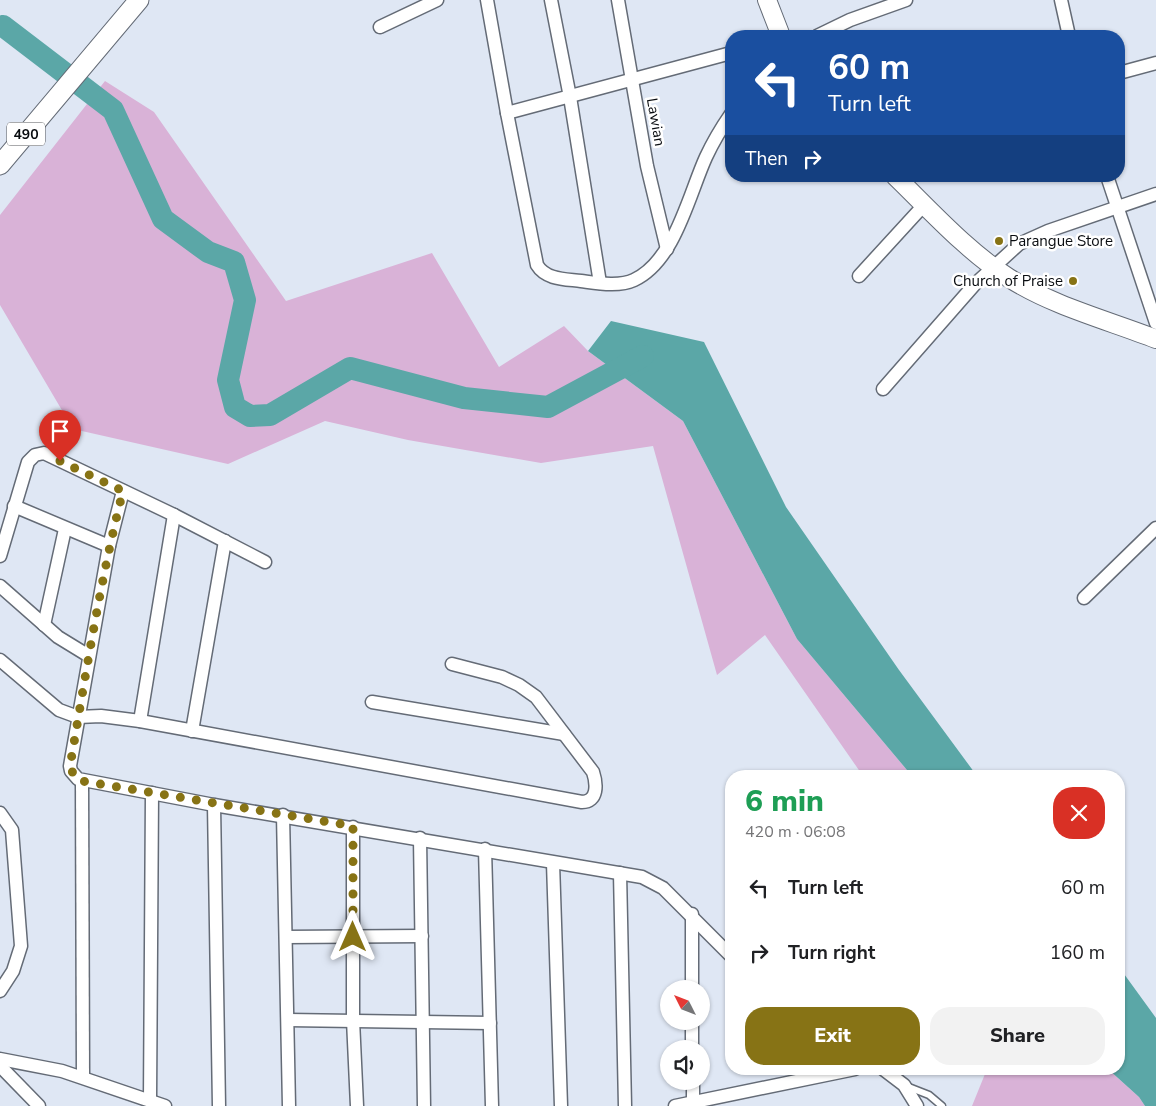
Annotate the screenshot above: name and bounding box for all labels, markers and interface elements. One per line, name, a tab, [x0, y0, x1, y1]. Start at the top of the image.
text: 60 m	[828, 44, 910, 91]
icon: left	[745, 50, 810, 115]
text: Turn left	[828, 89, 911, 119]
street label: Lawian	[642, 96, 670, 148]
road number: 490	[7, 122, 45, 146]
icon: right	[798, 145, 826, 173]
text: Then	[745, 146, 788, 172]
place label: Parangue Store	[1009, 231, 1113, 251]
marker: Parangue Store	[993, 235, 1005, 247]
place label: Church of Praise	[953, 271, 1063, 291]
marker: Church of Praise	[1067, 275, 1079, 287]
pin	[39, 410, 81, 461]
icon: arrive	[46, 417, 74, 445]
text: 6 min	[745, 781, 824, 822]
button: close	[1053, 787, 1105, 839]
text: 420 m · 06:08	[745, 821, 846, 843]
icon: left	[745, 874, 773, 902]
text: Turn left	[788, 875, 863, 901]
text: 60 m	[1061, 875, 1105, 901]
position arrow	[326, 910, 378, 962]
icon: right	[745, 939, 773, 967]
text: Turn right	[788, 940, 875, 966]
text: 160 m	[1050, 940, 1105, 966]
north arrow	[660, 980, 710, 1030]
map controls	[660, 980, 710, 1090]
button: Exit	[745, 1007, 920, 1065]
button: Share	[930, 1007, 1105, 1065]
button: sound	[660, 1040, 710, 1090]

